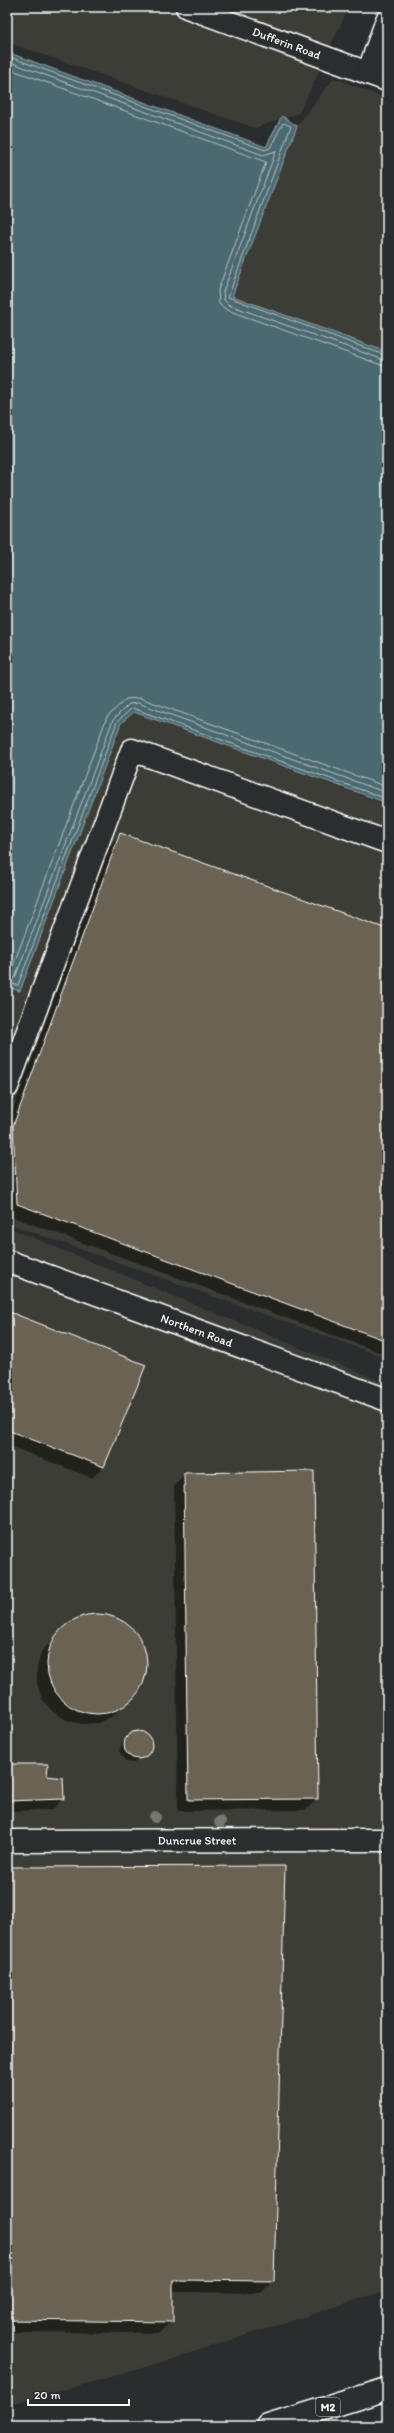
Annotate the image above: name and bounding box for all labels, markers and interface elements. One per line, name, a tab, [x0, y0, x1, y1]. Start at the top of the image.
street label: Dufferin Road	[250, 24, 323, 62]
street label: Northern Road	[159, 1311, 235, 1350]
street label: Duncrue Street	[158, 1833, 237, 1848]
scale bar	[28, 2381, 129, 2407]
text: 20 m	[34, 2388, 61, 2402]
road number: M2	[316, 2398, 340, 2416]

